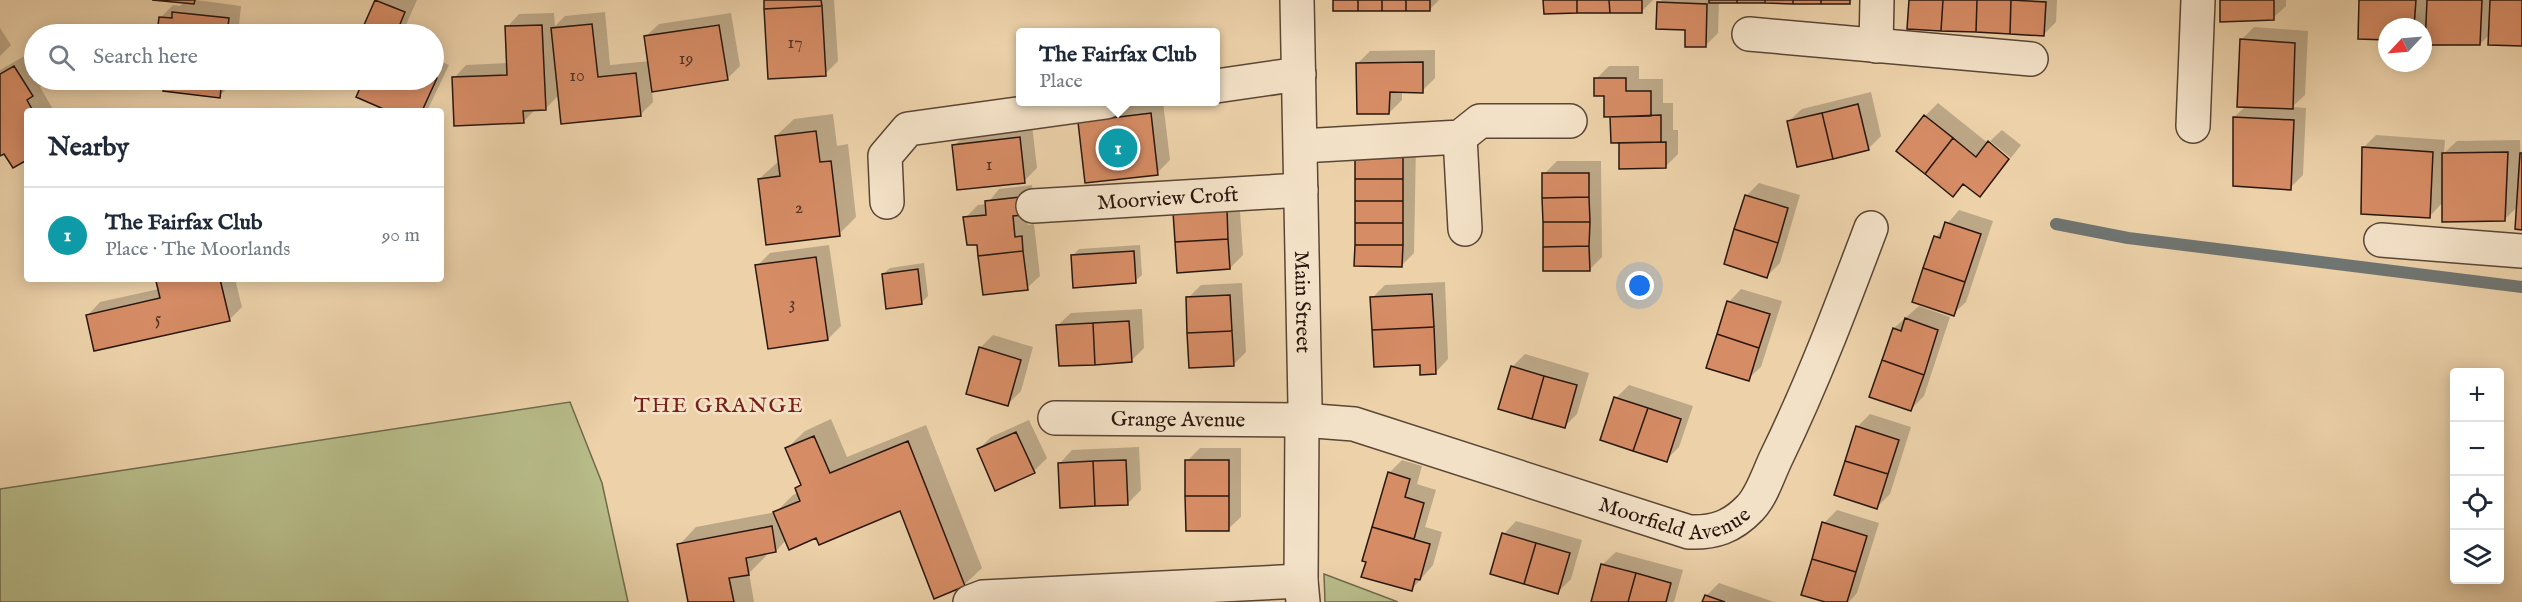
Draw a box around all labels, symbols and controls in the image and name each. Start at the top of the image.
north arrow [2378,18,2432,72]
search box [24,24,444,90]
popup [1016,28,1220,106]
house number: 17 [787,32,803,55]
icon: search [45,41,78,74]
text: The Fairfax Club [1039,41,1197,69]
text: Search here [93,43,198,71]
house number: 19 [679,48,693,71]
house number: 10 [569,65,585,88]
text: Place [1039,69,1083,94]
pin: 1 [1098,126,1138,170]
text: Nearby [48,131,129,164]
house number: 1 [986,154,992,177]
street label: Moorview Croft [1096,182,1239,217]
house number: 2 [795,197,803,220]
text: The Fairfax Club [105,209,263,237]
text: 1 [64,223,71,248]
text: 90 m [382,223,420,248]
text: Place · The Moorlands [105,237,290,262]
street label: Main Street [1287,250,1316,353]
your location [1625,271,1654,300]
house number: 3 [789,293,795,316]
house number: 5 [155,308,162,331]
map controls [2450,368,2504,584]
button: + [2450,368,2504,422]
district label: THE GRANGE [634,392,804,420]
street label: Grange Avenue [1111,406,1246,435]
button: − [2450,422,2504,476]
button: locate [2450,476,2504,530]
street label: Moorfield Avenue [1592,488,1750,516]
text: Moorfield Avenue [1595,492,1757,547]
button: layers [2450,530,2504,584]

